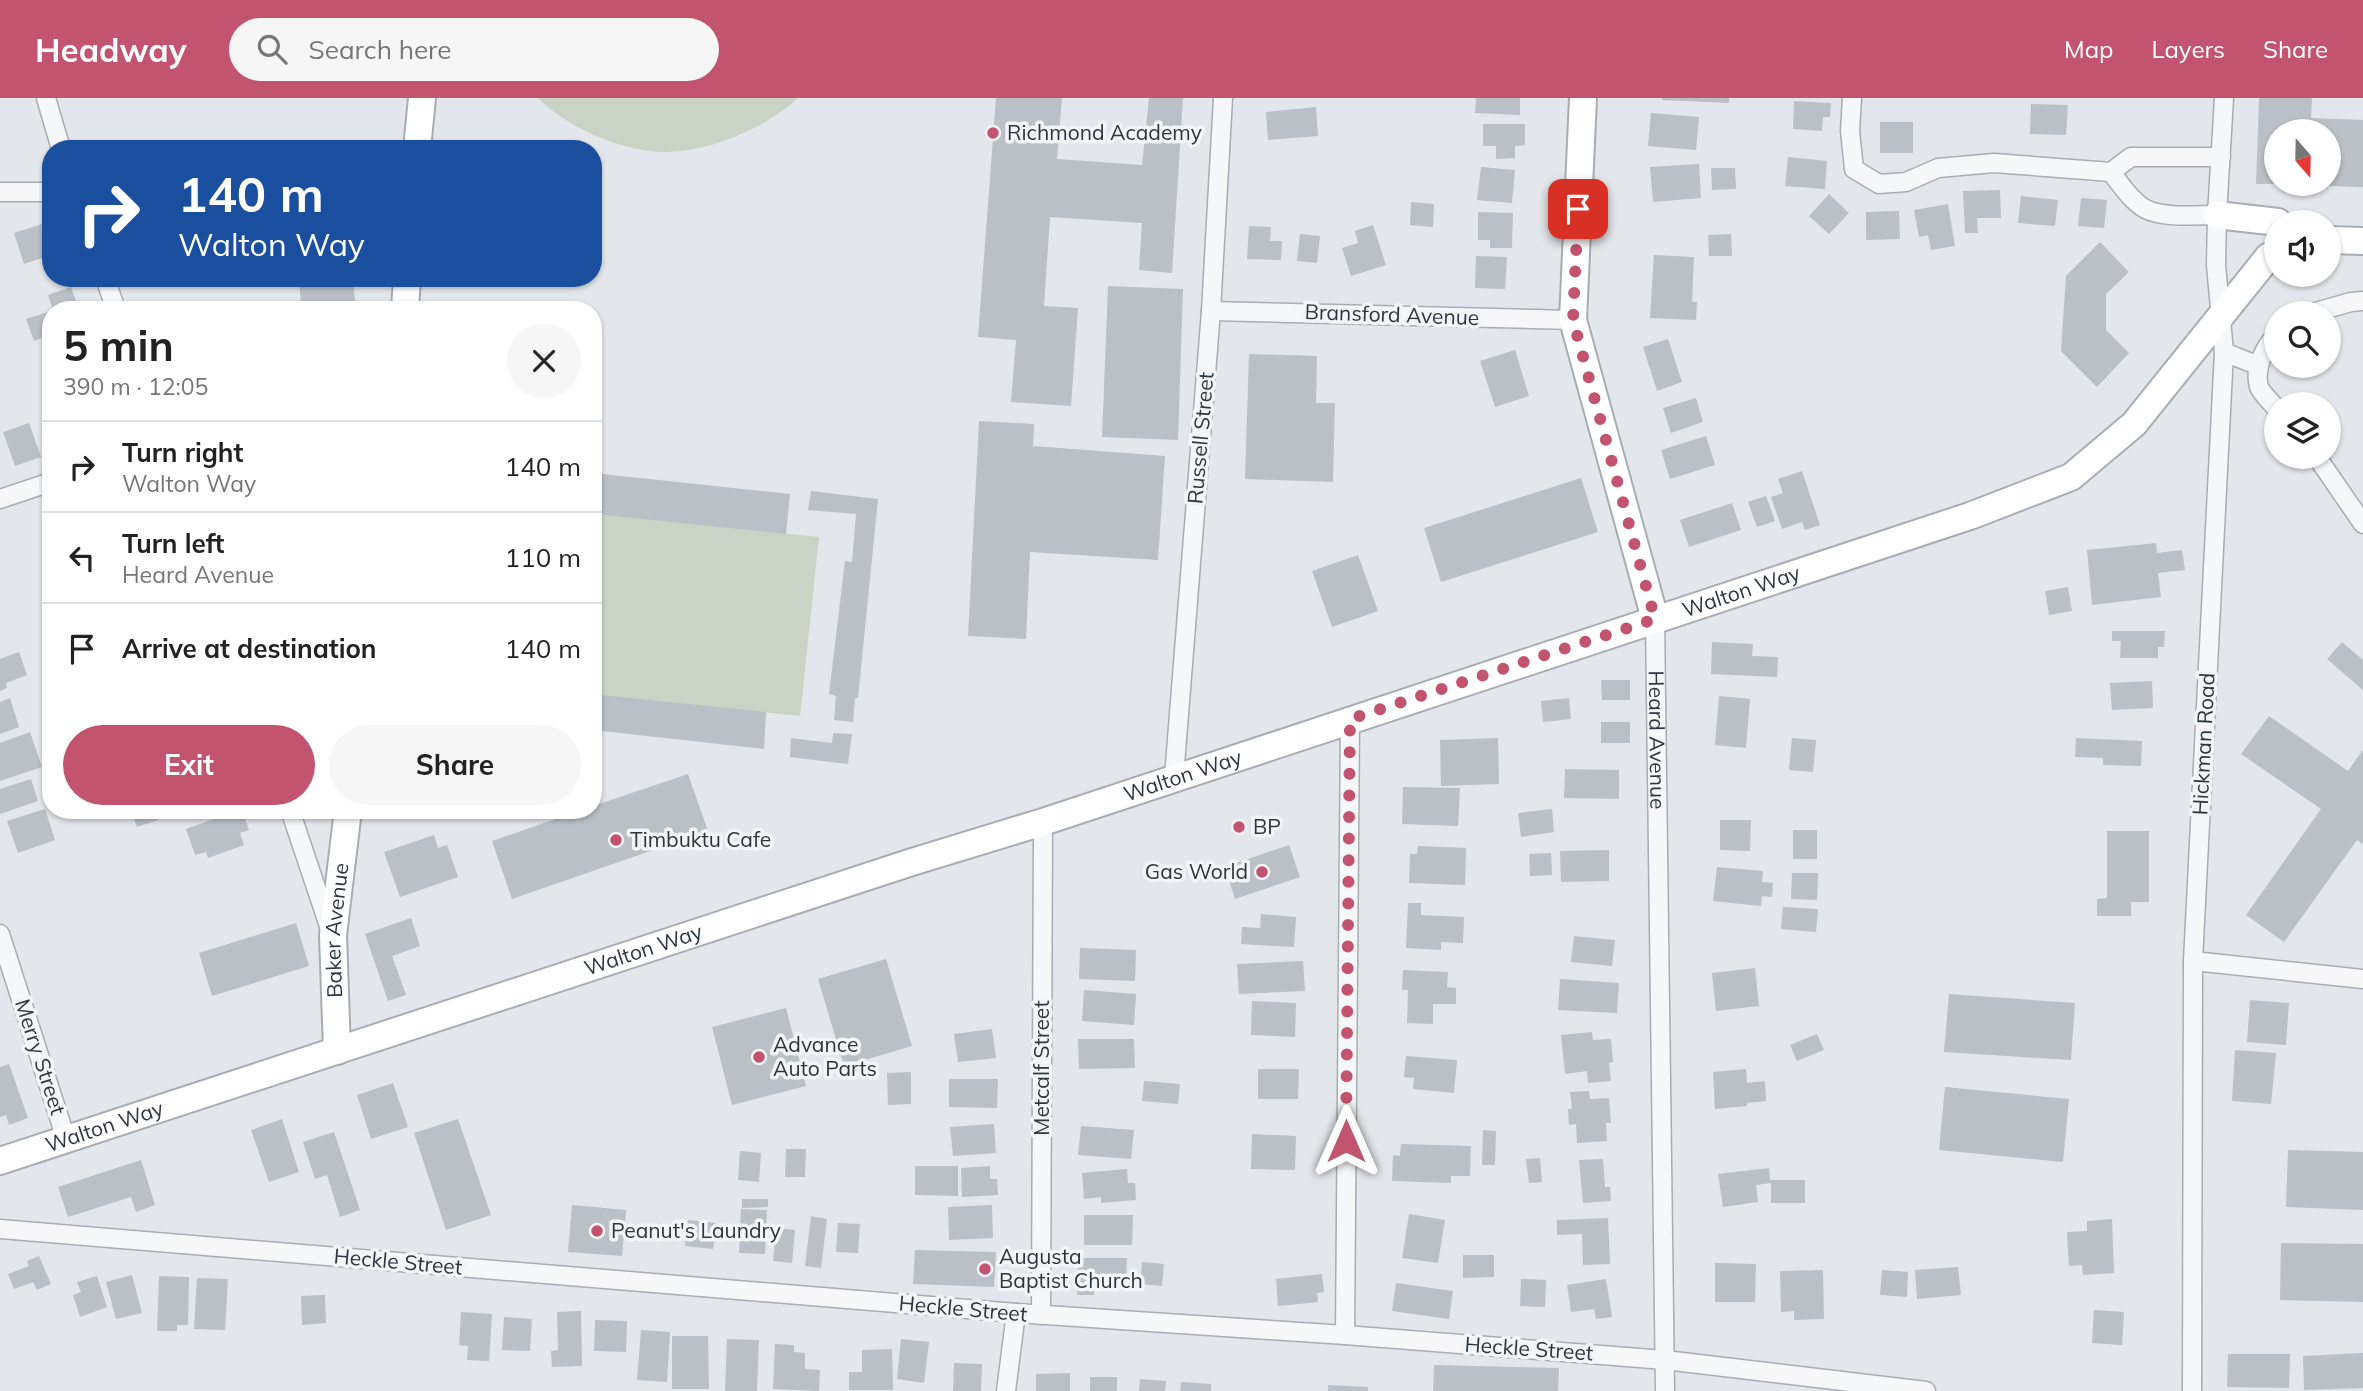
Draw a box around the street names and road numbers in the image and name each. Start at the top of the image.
street label: Bransford Avenue [1304,298,1480,330]
street label: Russell Street [1181,371,1219,505]
street label: Walton Way [1679,559,1803,622]
street label: Heard Avenue [1644,670,1671,810]
street label: Hickman Road [2186,672,2220,816]
street label: Walton Way [1120,743,1245,806]
street label: Baker Avenue [319,861,354,998]
street label: Walton Way [581,918,705,981]
street label: Merry Street [10,996,72,1118]
street label: Metcalf Street [1028,1000,1054,1136]
street label: Walton Way [42,1094,167,1157]
street label: Heckle Street [333,1242,463,1280]
street label: Heckle Street [898,1289,1028,1327]
street label: Heckle Street [1464,1331,1594,1365]

